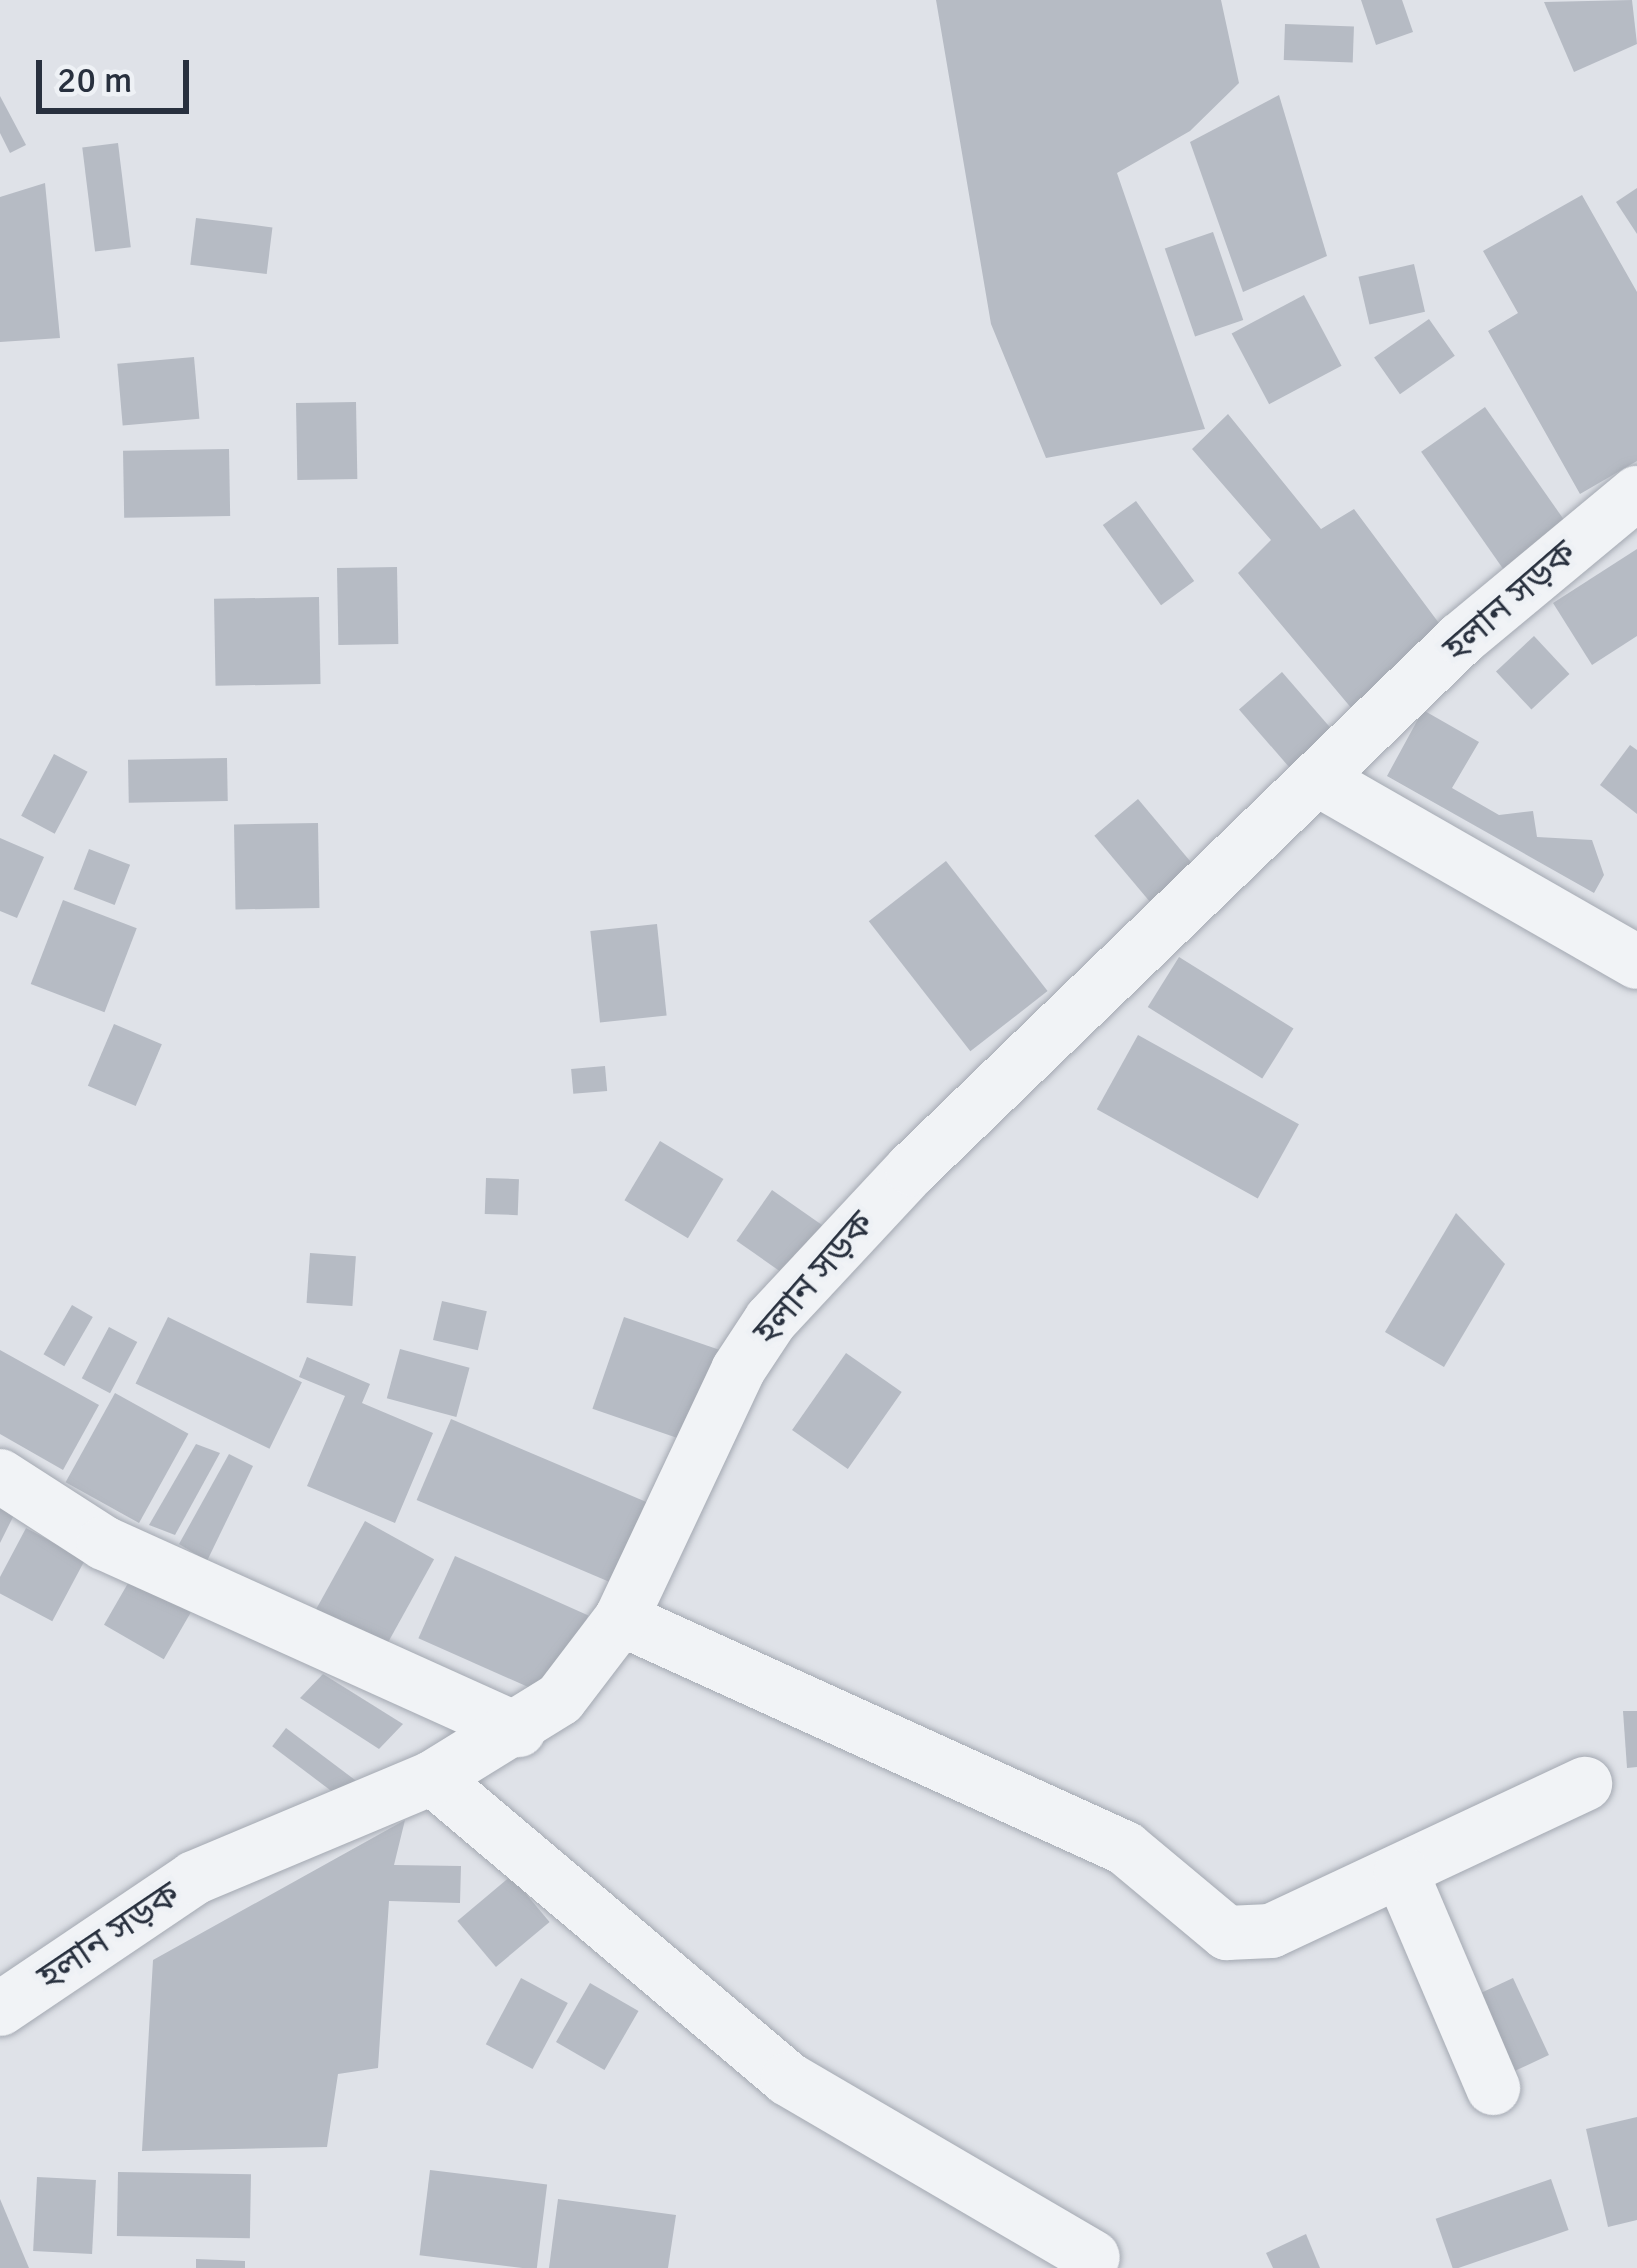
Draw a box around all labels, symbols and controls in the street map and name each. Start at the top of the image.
scale bar [42,36,195,110]
text: 20 m [57,58,133,103]
street label: হলান সড়ক [1435,532,1585,670]
street label: হলান সড়ক [745,1203,883,1353]
street label: হলান সড়ক [30,1873,188,1999]

